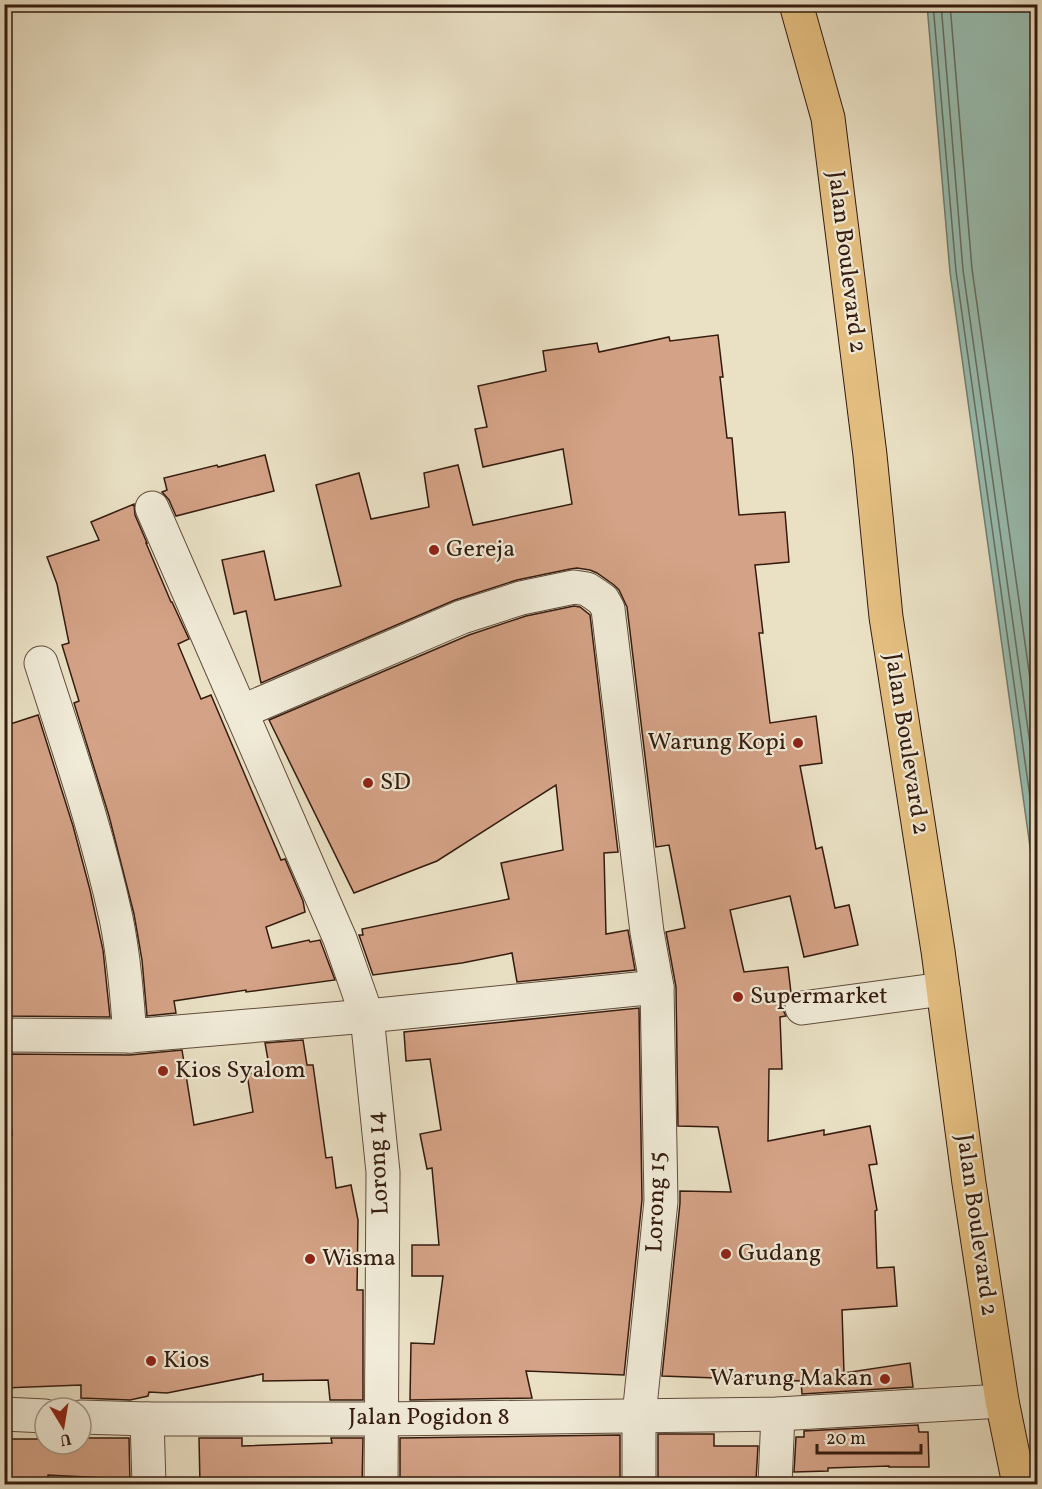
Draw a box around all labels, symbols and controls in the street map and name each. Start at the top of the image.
street label: Jalan Boulevard 2 [818,169,874,355]
place label: Gereja [446,533,515,567]
marker: Gereja [427,543,441,557]
street label: Jalan Boulevard 2 [875,651,937,837]
place label: Warung Kopi [648,726,786,760]
marker: Warung Kopi [791,736,805,750]
place label: SD [380,766,411,800]
marker: SD [361,776,375,790]
place label: Supermarket [750,980,888,1014]
marker: Supermarket [731,990,745,1004]
place label: Kios Syalom [175,1054,306,1088]
marker: Kios Syalom [156,1064,170,1078]
street label: Lorong 14 [359,1110,399,1216]
street label: Jalan Boulevard 2 [946,1132,1006,1318]
street label: Lorong 15 [638,1151,676,1253]
place label: Gudang [738,1237,821,1271]
place label: Wisma [322,1242,396,1276]
marker: Gudang [719,1247,733,1261]
marker: Wisma [303,1252,317,1266]
place label: Kios [163,1344,210,1378]
marker: Kios [144,1354,158,1368]
place label: Warung Makan [710,1362,873,1396]
marker: Warung Makan [878,1372,892,1386]
north arrow [33,1396,93,1456]
street label: Jalan Pogidon 8 [348,1401,510,1435]
scale bar [817,1417,920,1455]
text: U [58,1427,73,1451]
text: 20 m [826,1427,866,1452]

